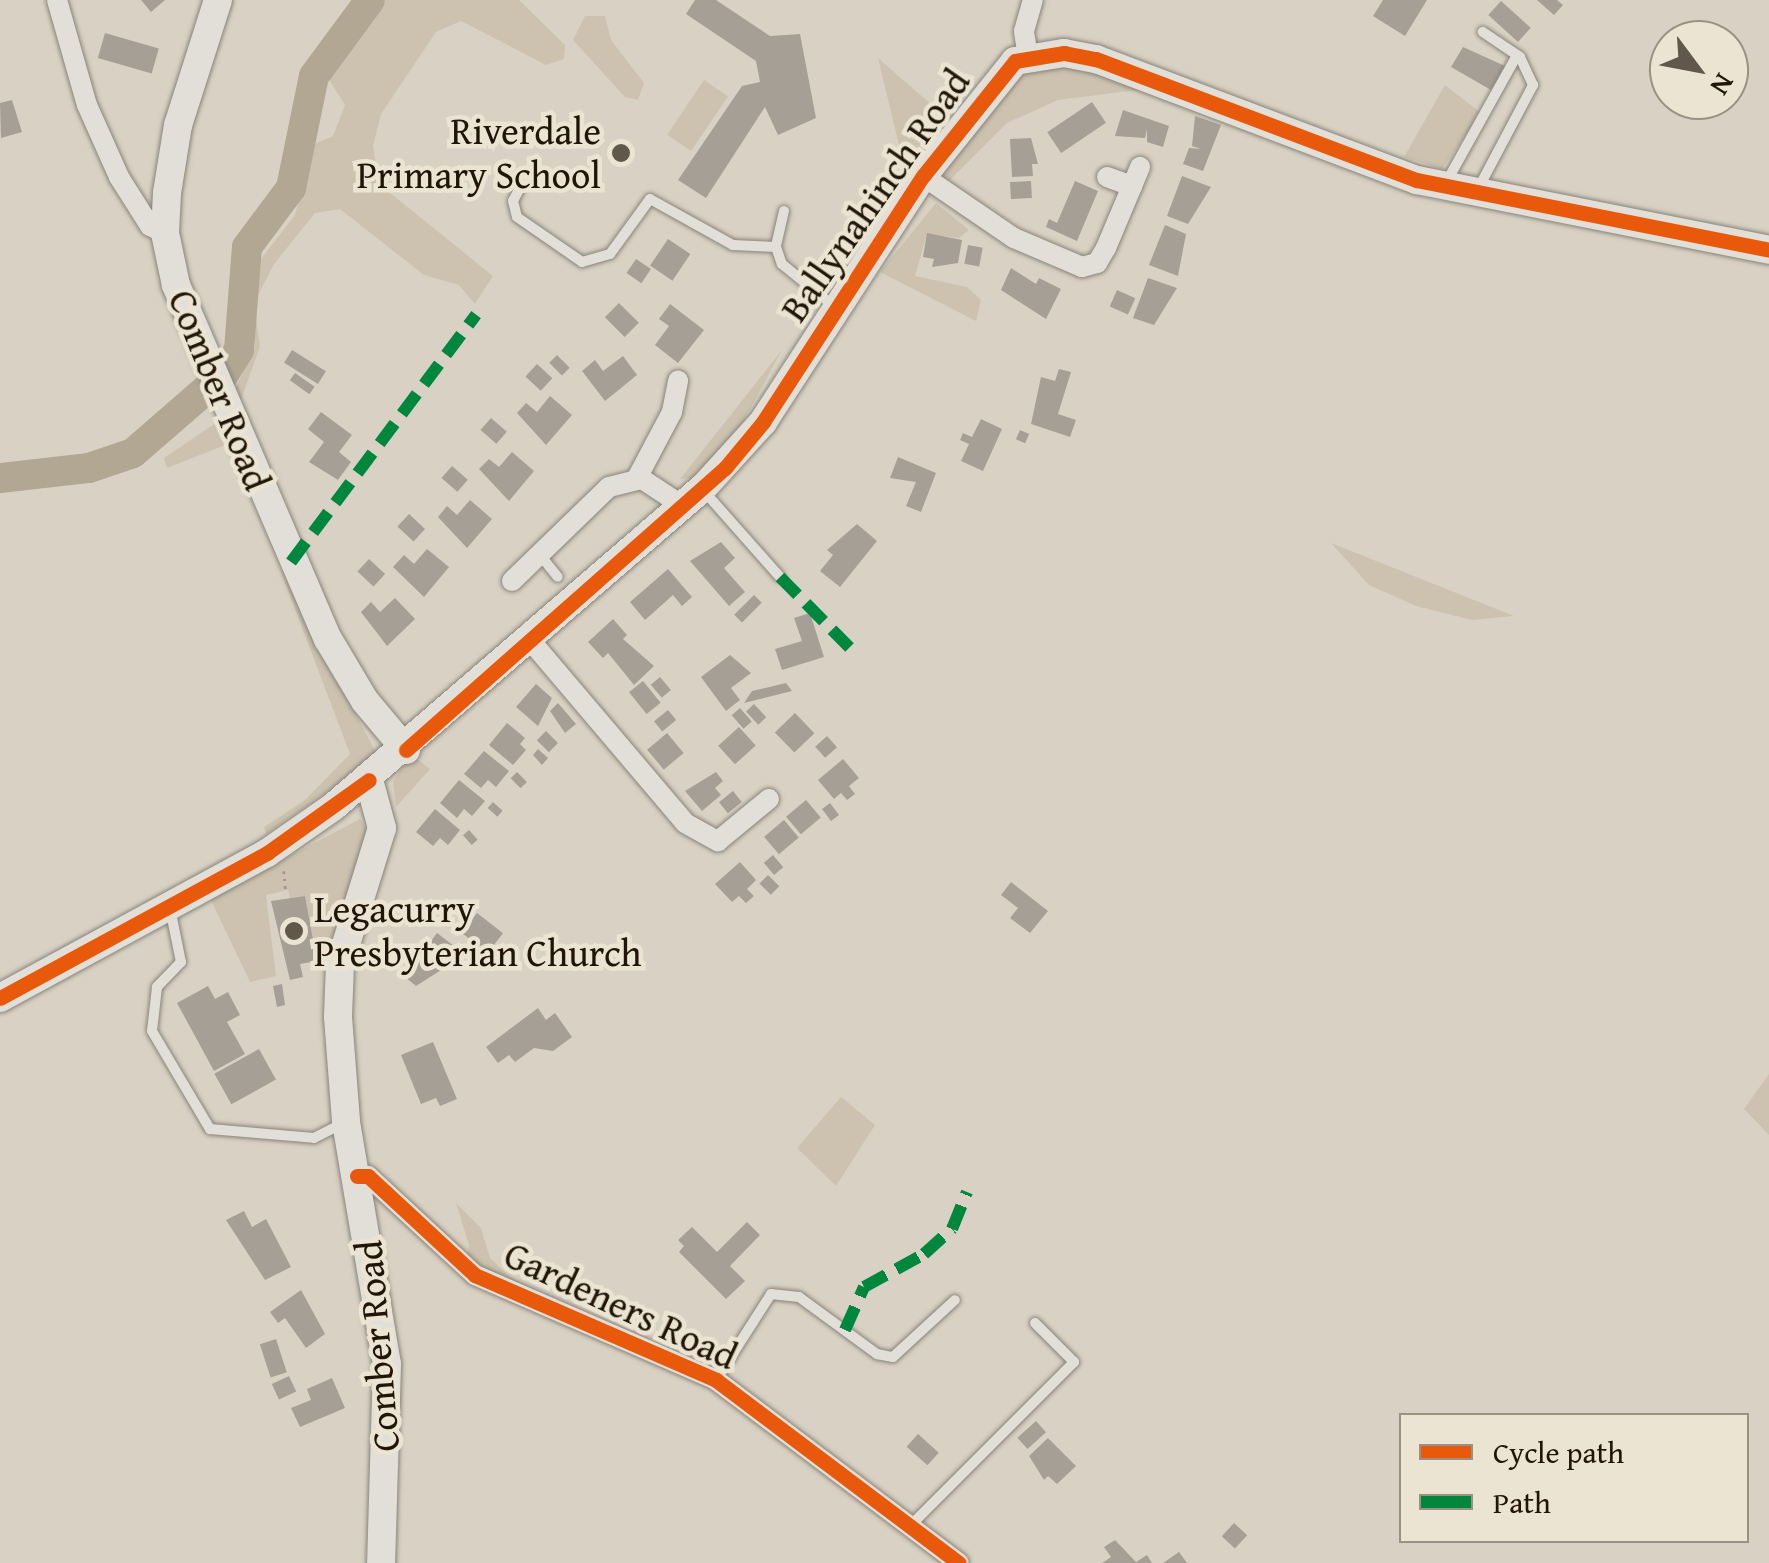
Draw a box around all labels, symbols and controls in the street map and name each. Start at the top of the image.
north arrow [1649,20,1749,120]
street label: Ballynahinch Road [771,60,979,330]
text: N [1701,66,1746,104]
place label: Riverdale Primary School [357,108,601,198]
marker: Riverdale Primary School [610,142,632,164]
street label: Comber Road [159,283,281,497]
place label: Legacurry Presbyterian Church [314,886,642,976]
marker: Legacurry Presbyterian Church [283,920,305,942]
street label: Gardeners Road [497,1231,745,1379]
street label: Comber Road [345,1238,409,1454]
legend [1399,1413,1749,1543]
text: Cycle path [1493,1430,1624,1474]
text: Path [1493,1480,1551,1524]

